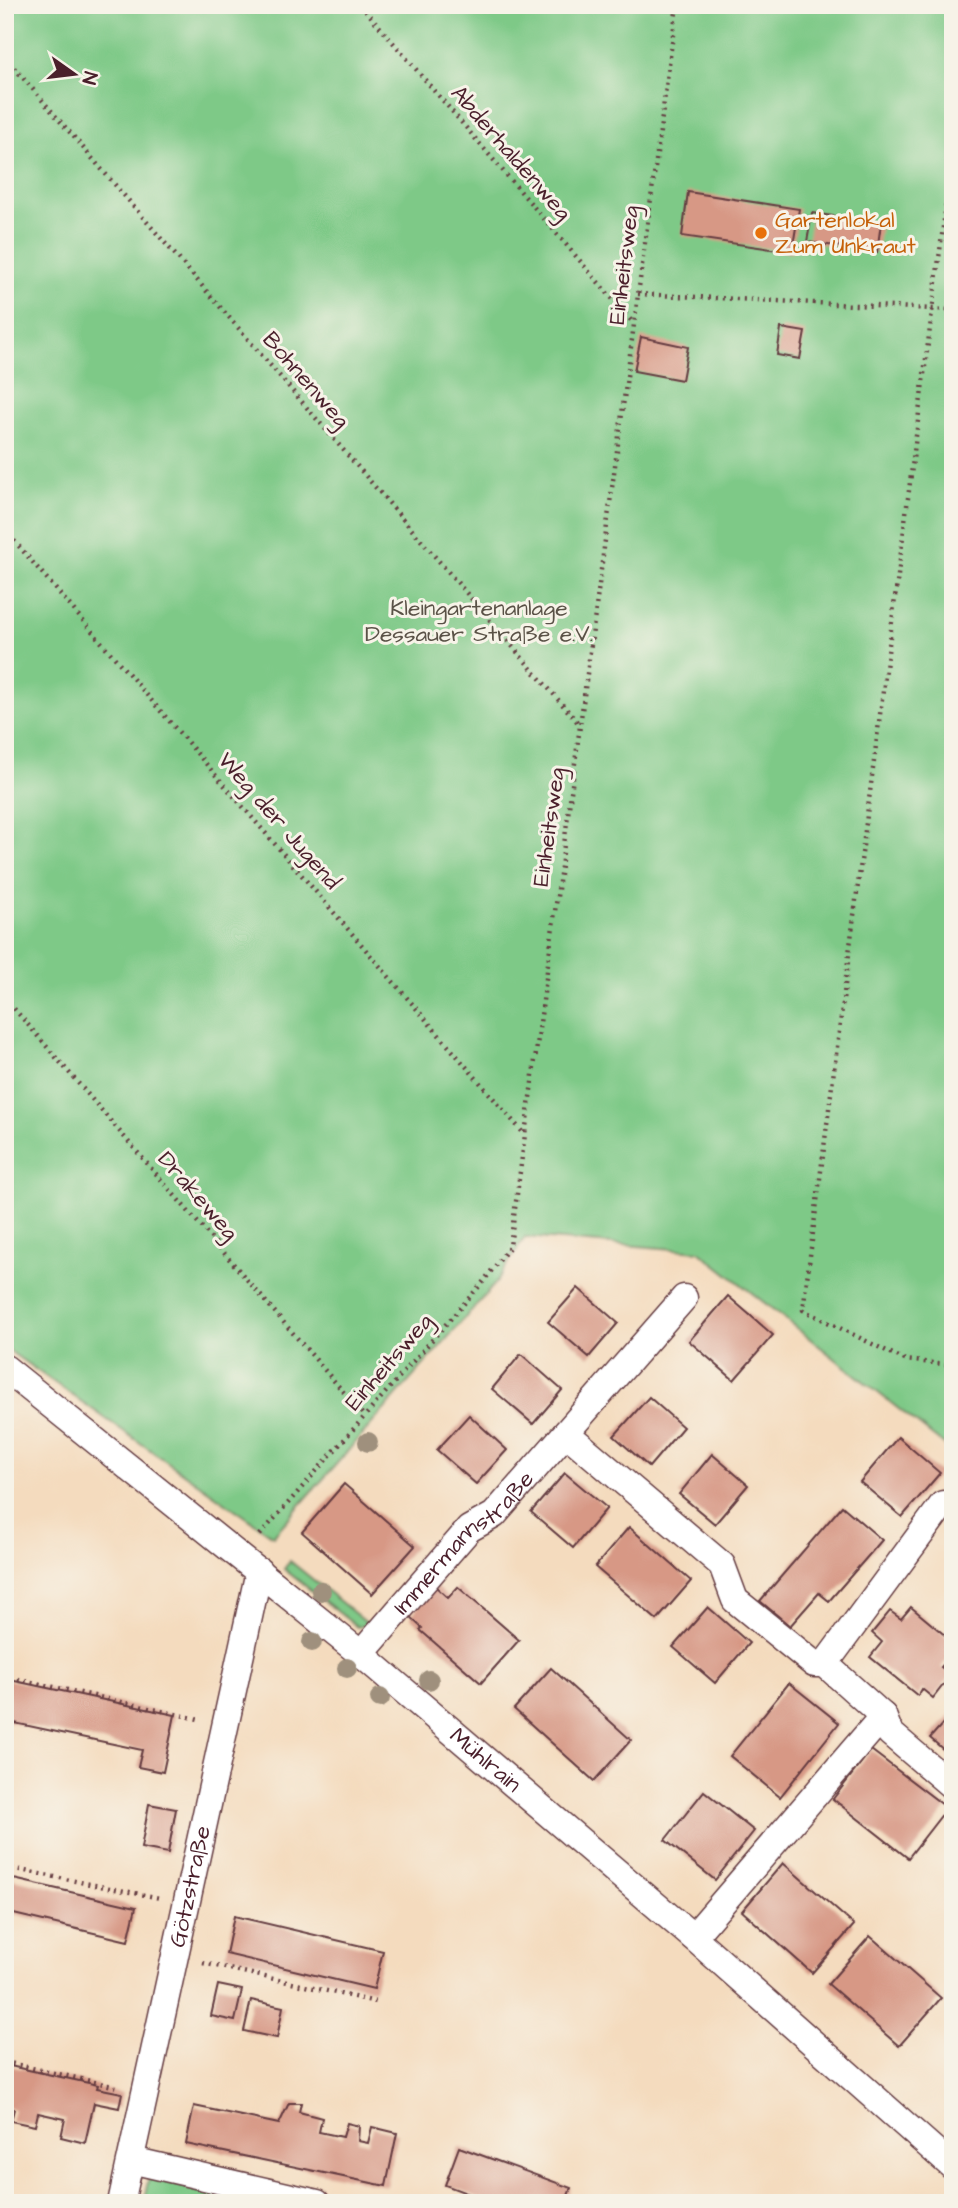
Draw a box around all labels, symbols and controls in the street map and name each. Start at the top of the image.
north arrow [38,38,108,108]
text: N [74,69,104,87]
street label: Abderhaldenweg [442,78,579,228]
street label: Einheitsweg [601,204,648,326]
place label: Gartenlokal Zum Unkraut [775,204,916,262]
marker: Gartenlokal Zum Unkraut [753,225,769,241]
street label: Bohnenweg [254,325,357,436]
park label: Kleingartenanlage Dessauer Straße e.V. [365,592,593,650]
street label: Weg der Jugend [210,745,348,897]
street label: Einheitsweg [525,765,574,889]
street label: Drakeweg [149,1144,246,1248]
street label: Einheitsweg [338,1306,441,1418]
street label: Immermannstraße [386,1464,541,1622]
street label: Mühlrain [443,1720,528,1800]
street label: Götzstraße [161,1823,219,1950]

